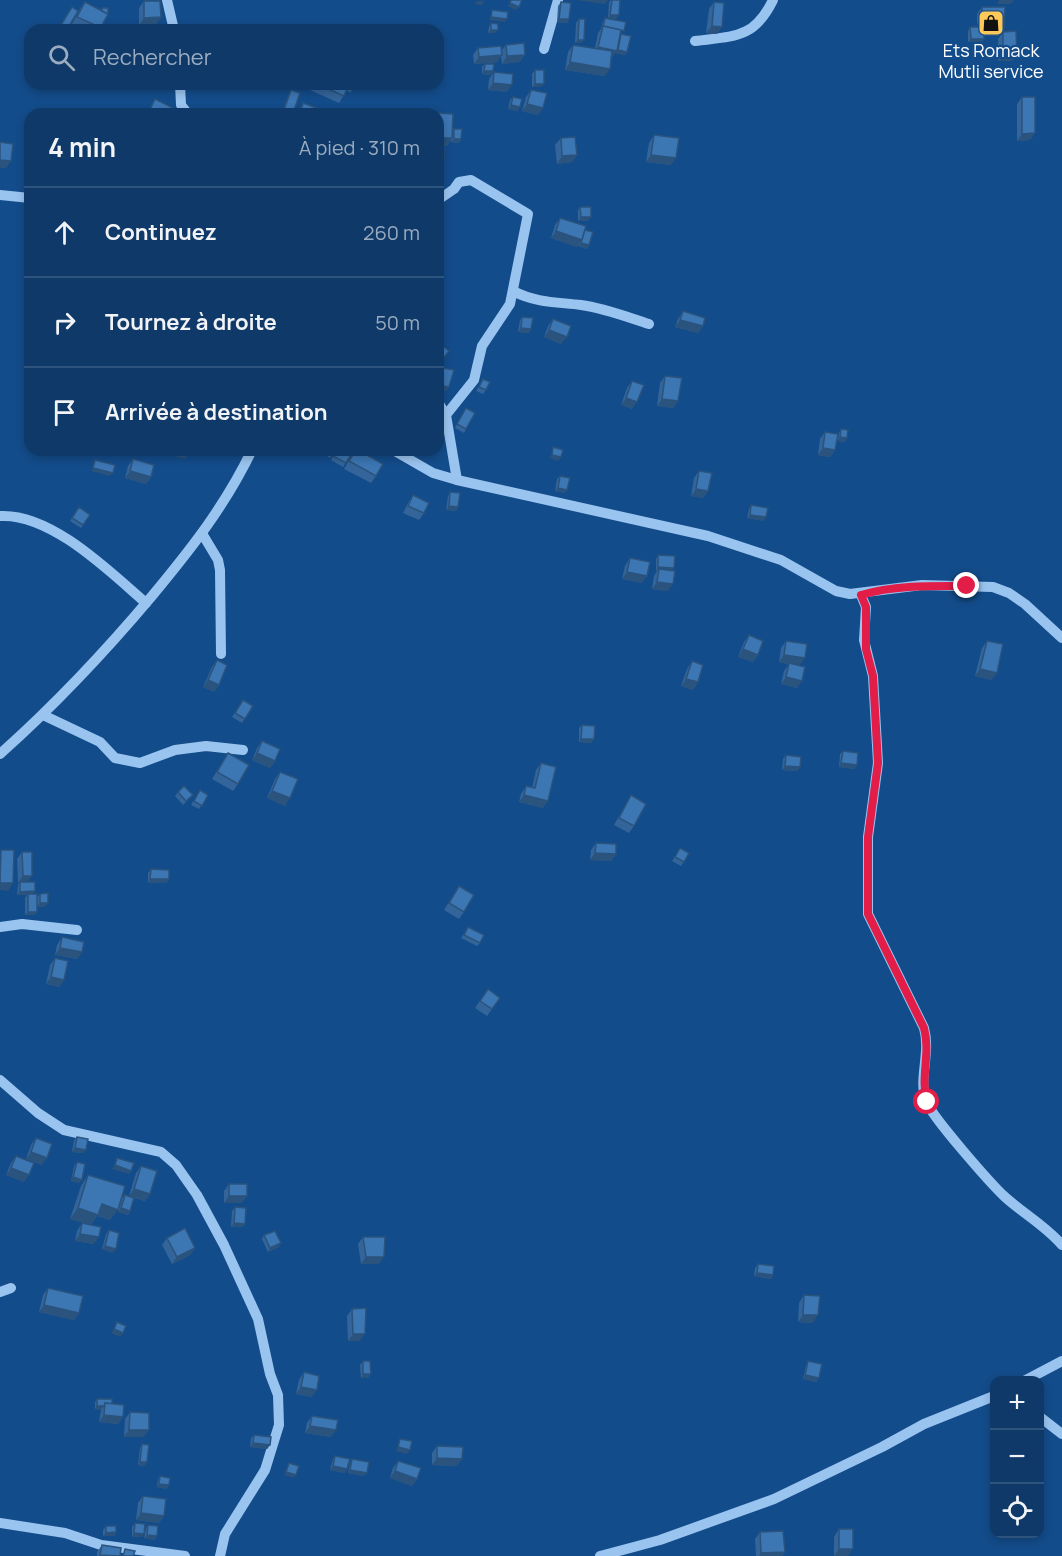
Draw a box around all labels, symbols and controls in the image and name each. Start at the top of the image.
shop icon: Ets Romack Mutli service [976,8,1006,38]
search box [24,24,444,90]
place label: Ets Romack Mutli service [938,38,1044,83]
icon: search [45,41,78,74]
text: Rechercher [93,42,212,72]
text: 4 min [48,129,116,165]
text: À pied · 310 m [299,134,420,161]
icon: ahead [48,216,81,249]
text: Continuez [105,217,217,247]
text: 260 m [363,219,420,246]
icon: right [48,306,81,339]
text: Tournez à droite [105,307,277,337]
text: 50 m [375,309,420,336]
icon: arrive [48,396,81,429]
text: Arrivée à destination [105,397,328,427]
route end [953,572,979,598]
route start [913,1088,939,1114]
map controls [990,1376,1044,1538]
button: + [990,1376,1044,1430]
button: − [990,1430,1044,1484]
button: locate [990,1484,1044,1538]

